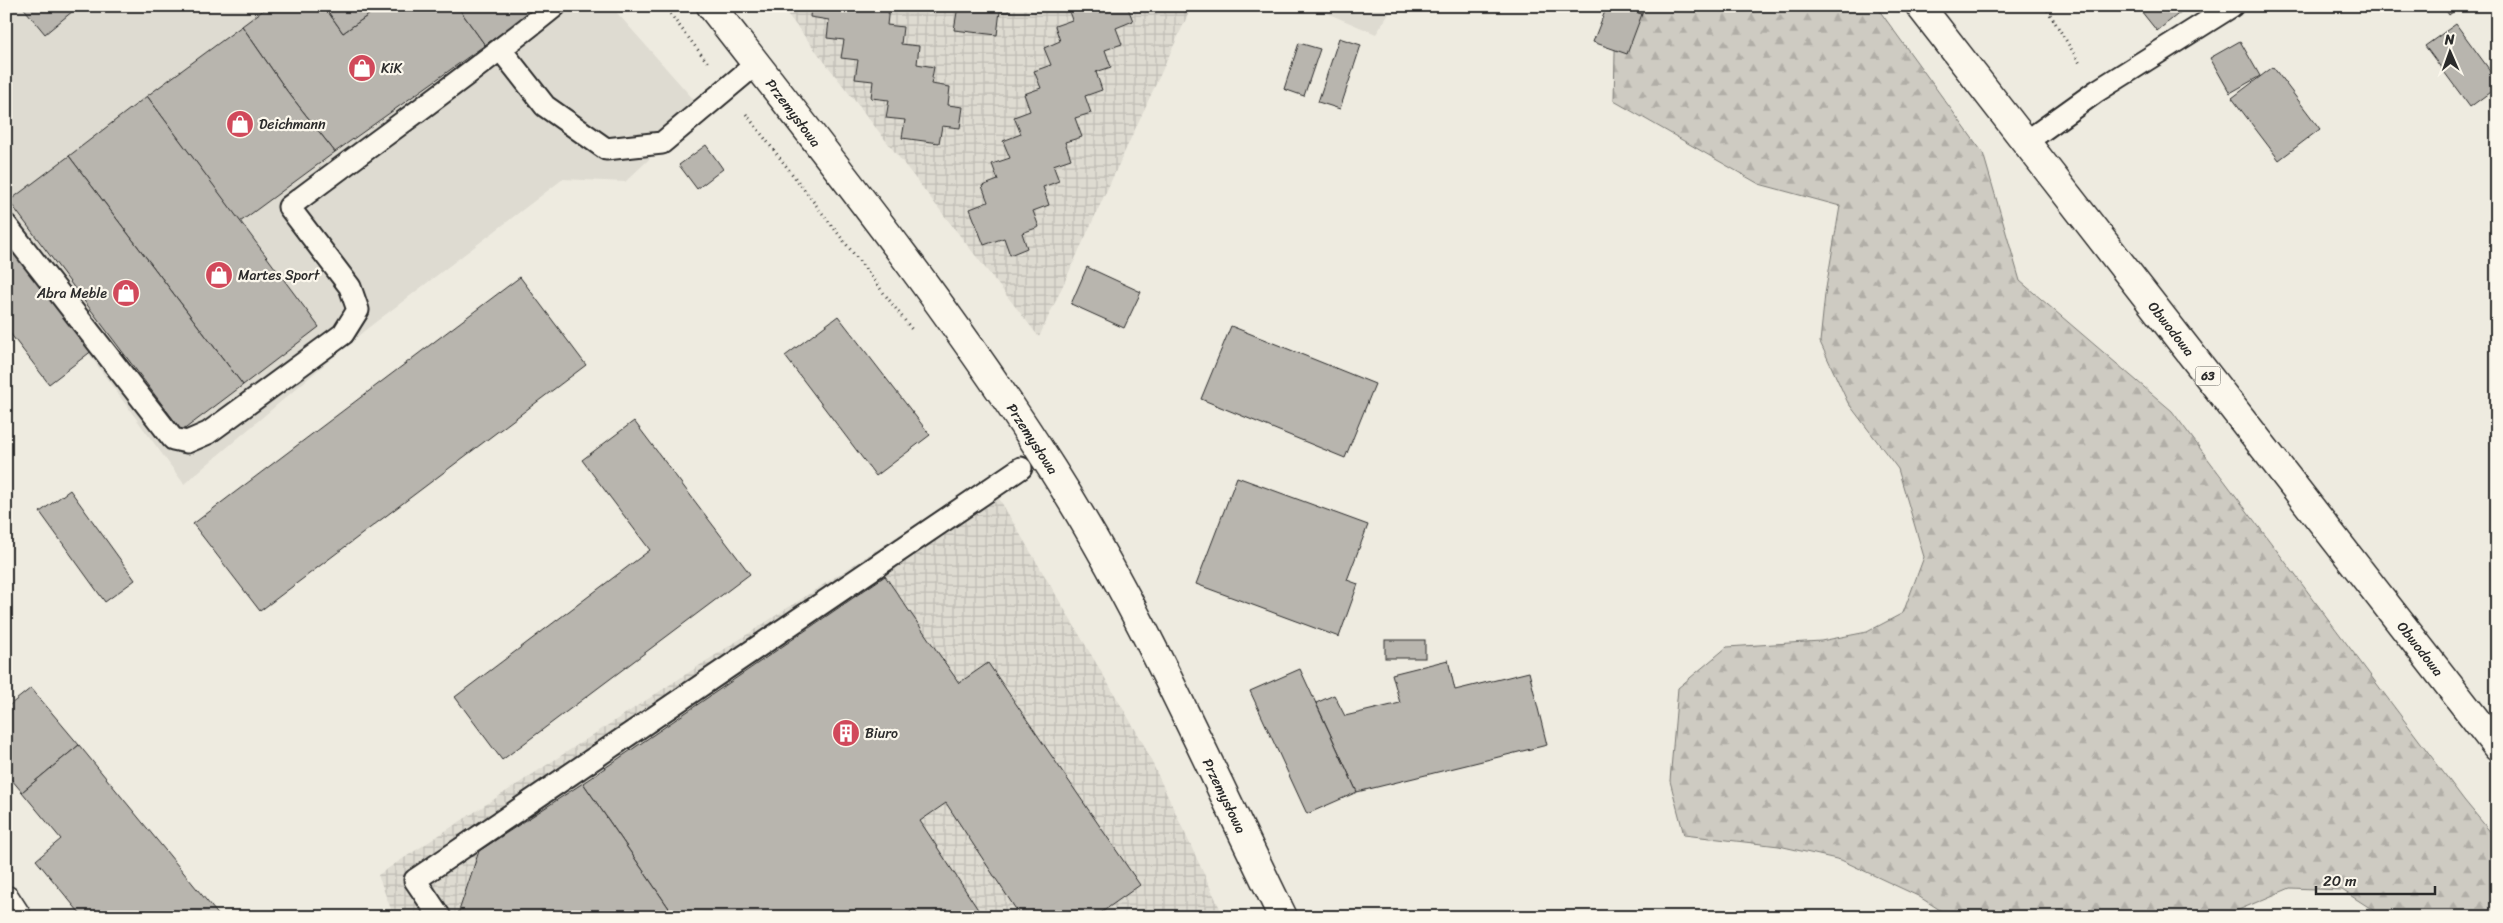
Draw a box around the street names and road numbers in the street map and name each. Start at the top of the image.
street label: Przemysłowa [759,73,827,153]
street label: Obwodowa [2141,296,2201,362]
road number: 63 [2196,366,2220,386]
street label: Przemysłowa [999,398,1065,480]
street label: Obwodowa [2390,616,2450,682]
street label: Przemysłowa [1195,754,1253,838]

